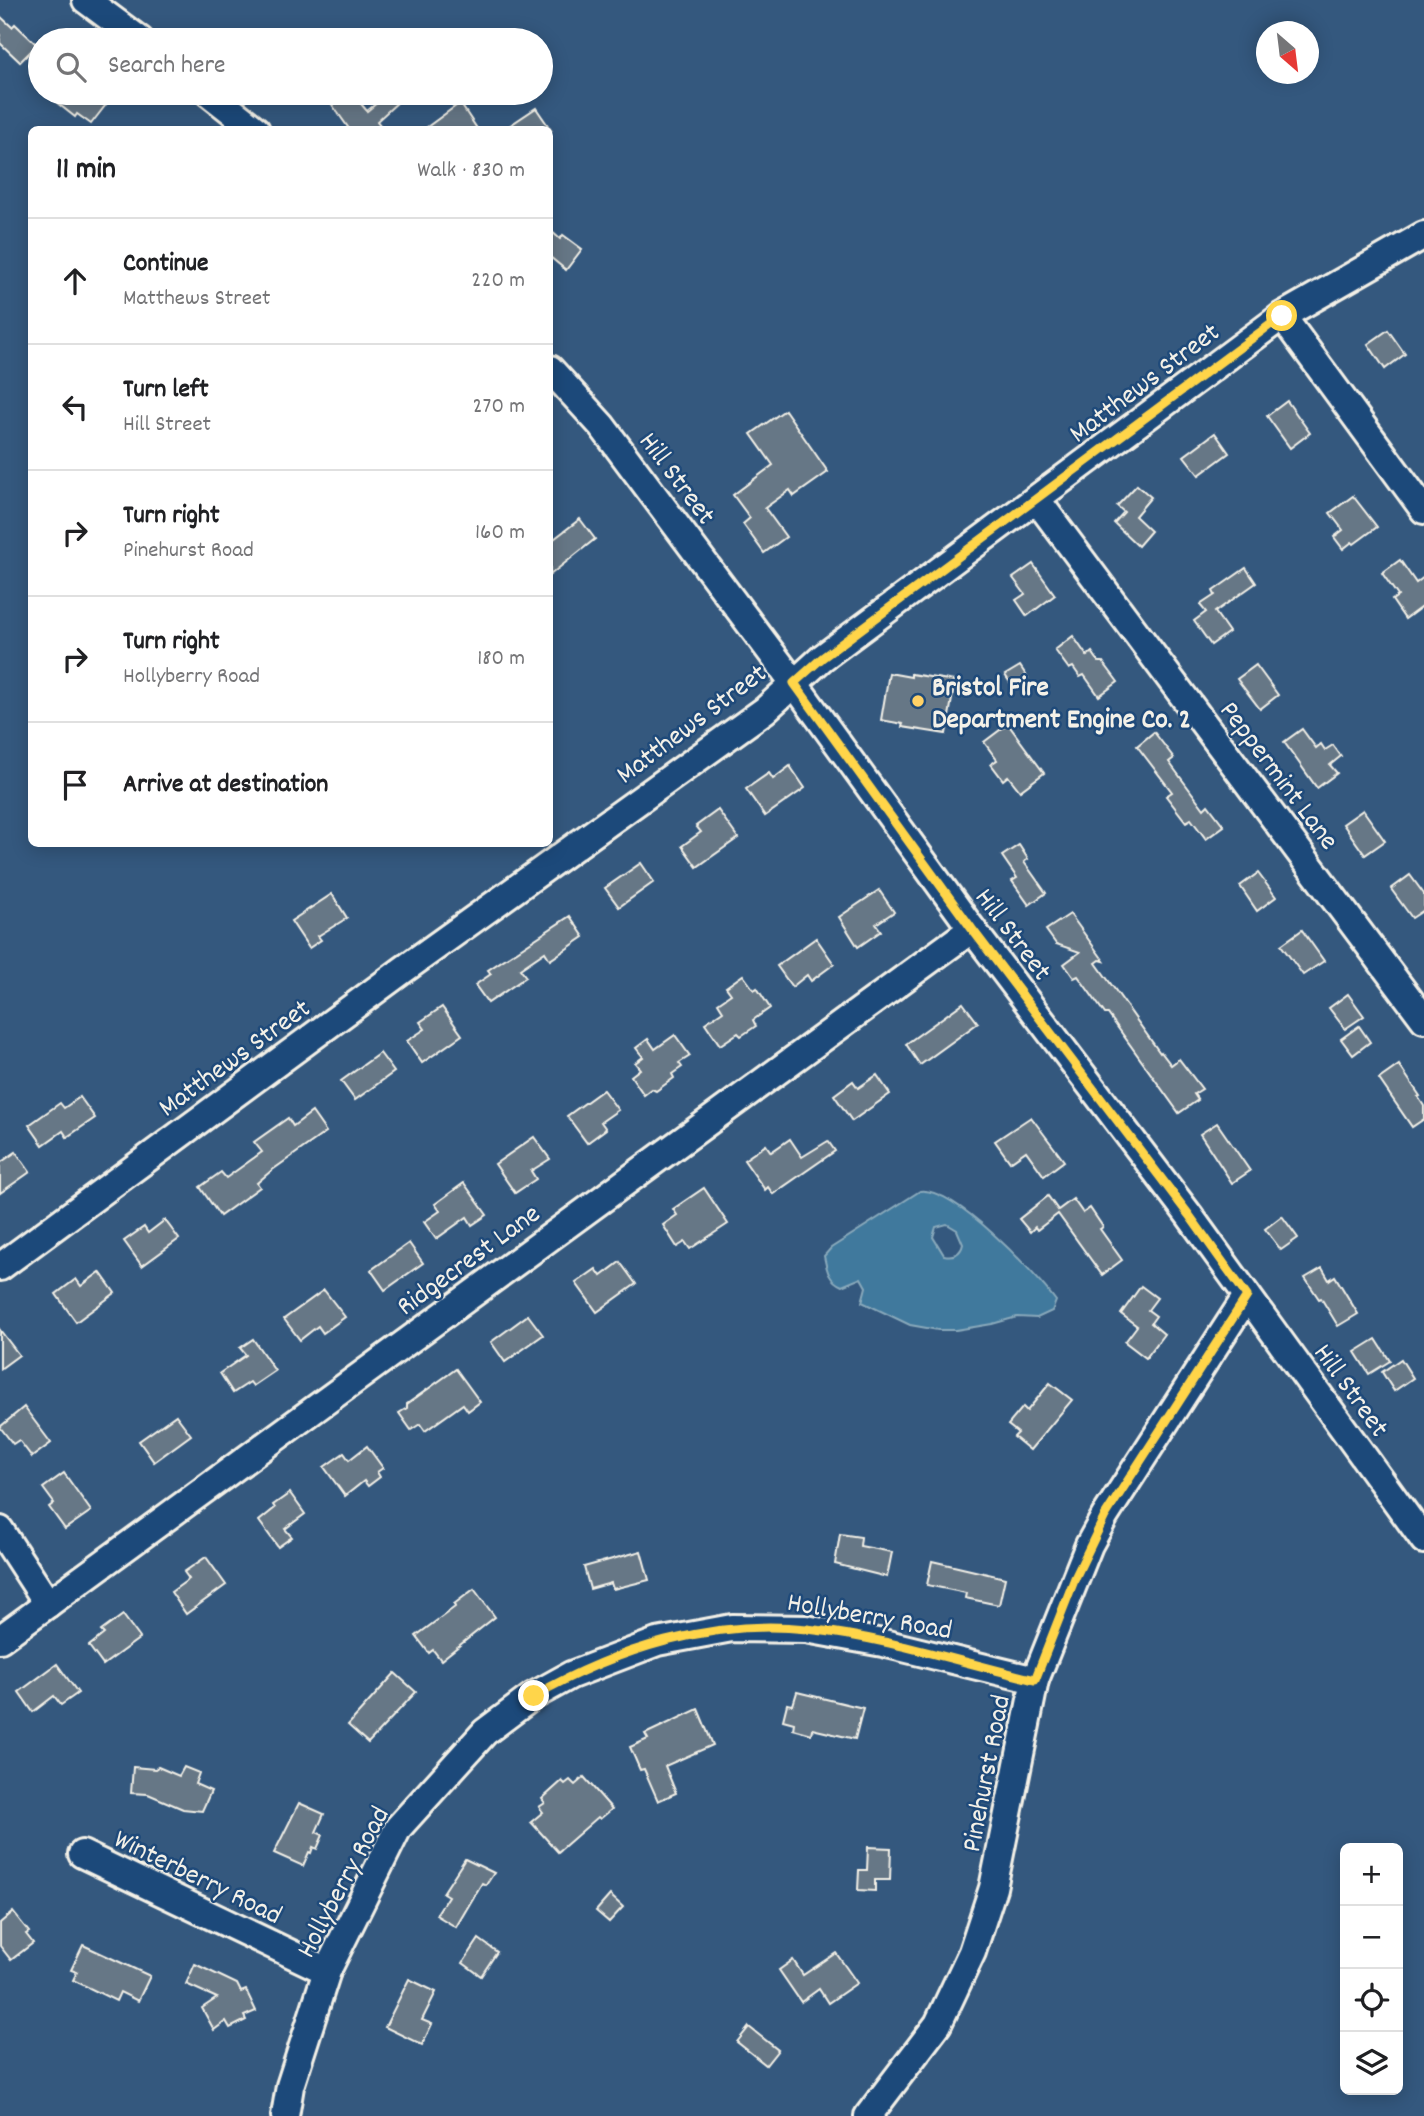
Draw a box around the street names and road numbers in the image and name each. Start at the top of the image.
street label: Matthews Street [1062,315,1230,455]
street label: Hill Street [627,425,723,535]
street label: Matthews Street [609,656,777,796]
street label: Peppermint Lane [1208,694,1346,860]
street label: Hill Street [963,881,1059,991]
street label: Matthews Street [152,991,320,1129]
street label: Ridgecrest Lane [390,1196,550,1328]
street label: Hill Street [1301,1337,1397,1447]
street label: Hollyberry Road [784,1585,955,1653]
street label: Pinehurst Road [954,1692,1024,1856]
street label: Hollyberry Road [289,1800,402,1966]
street label: Winterberry Road [106,1822,288,1937]

